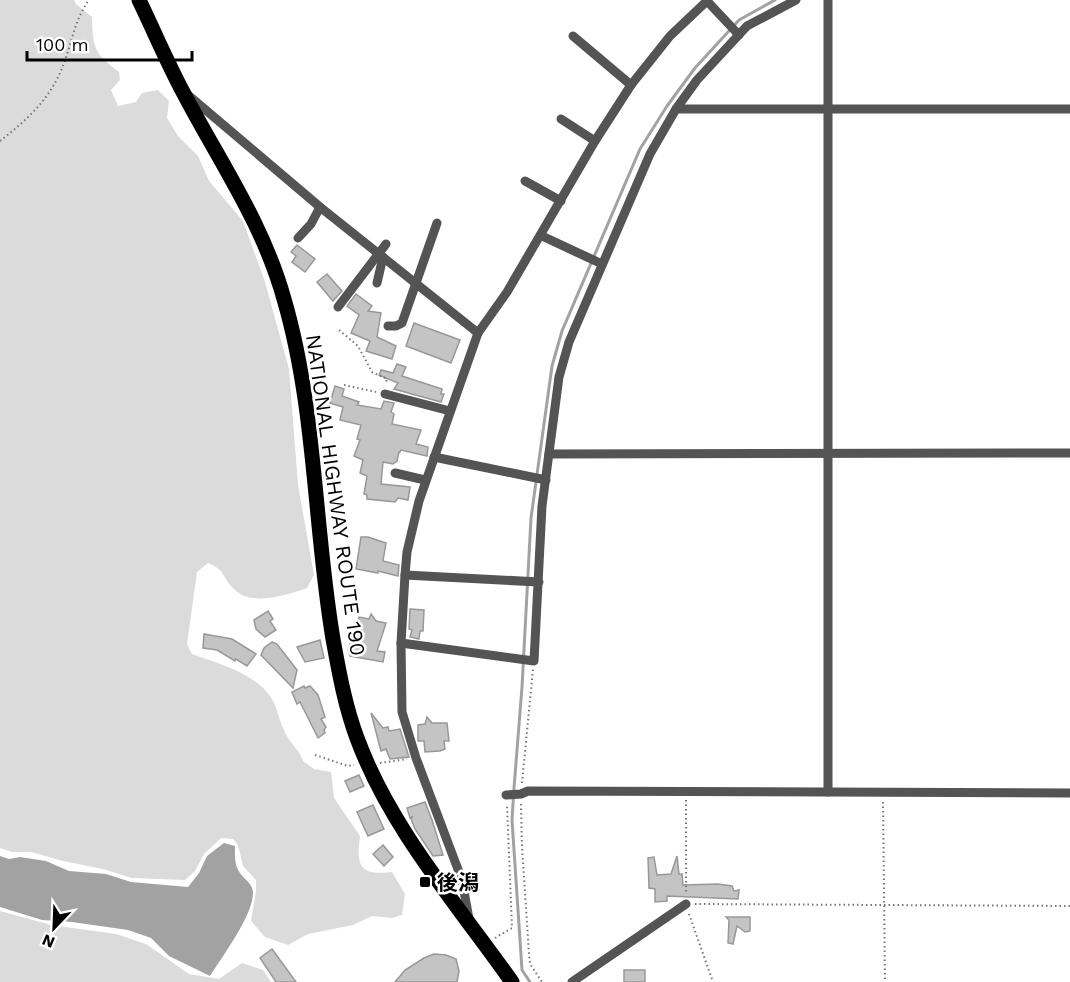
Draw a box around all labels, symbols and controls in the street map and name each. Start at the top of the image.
scale bar [27,24,192,62]
text: 100 m [36,34,89,55]
street label: NATIONAL HIGHWAY ROUTE 190 [301,333,371,657]
place label: 後潟 [437,870,479,895]
marker: 後潟 [418,875,432,889]
north arrow [24,898,84,958]
text: N [39,930,58,952]

